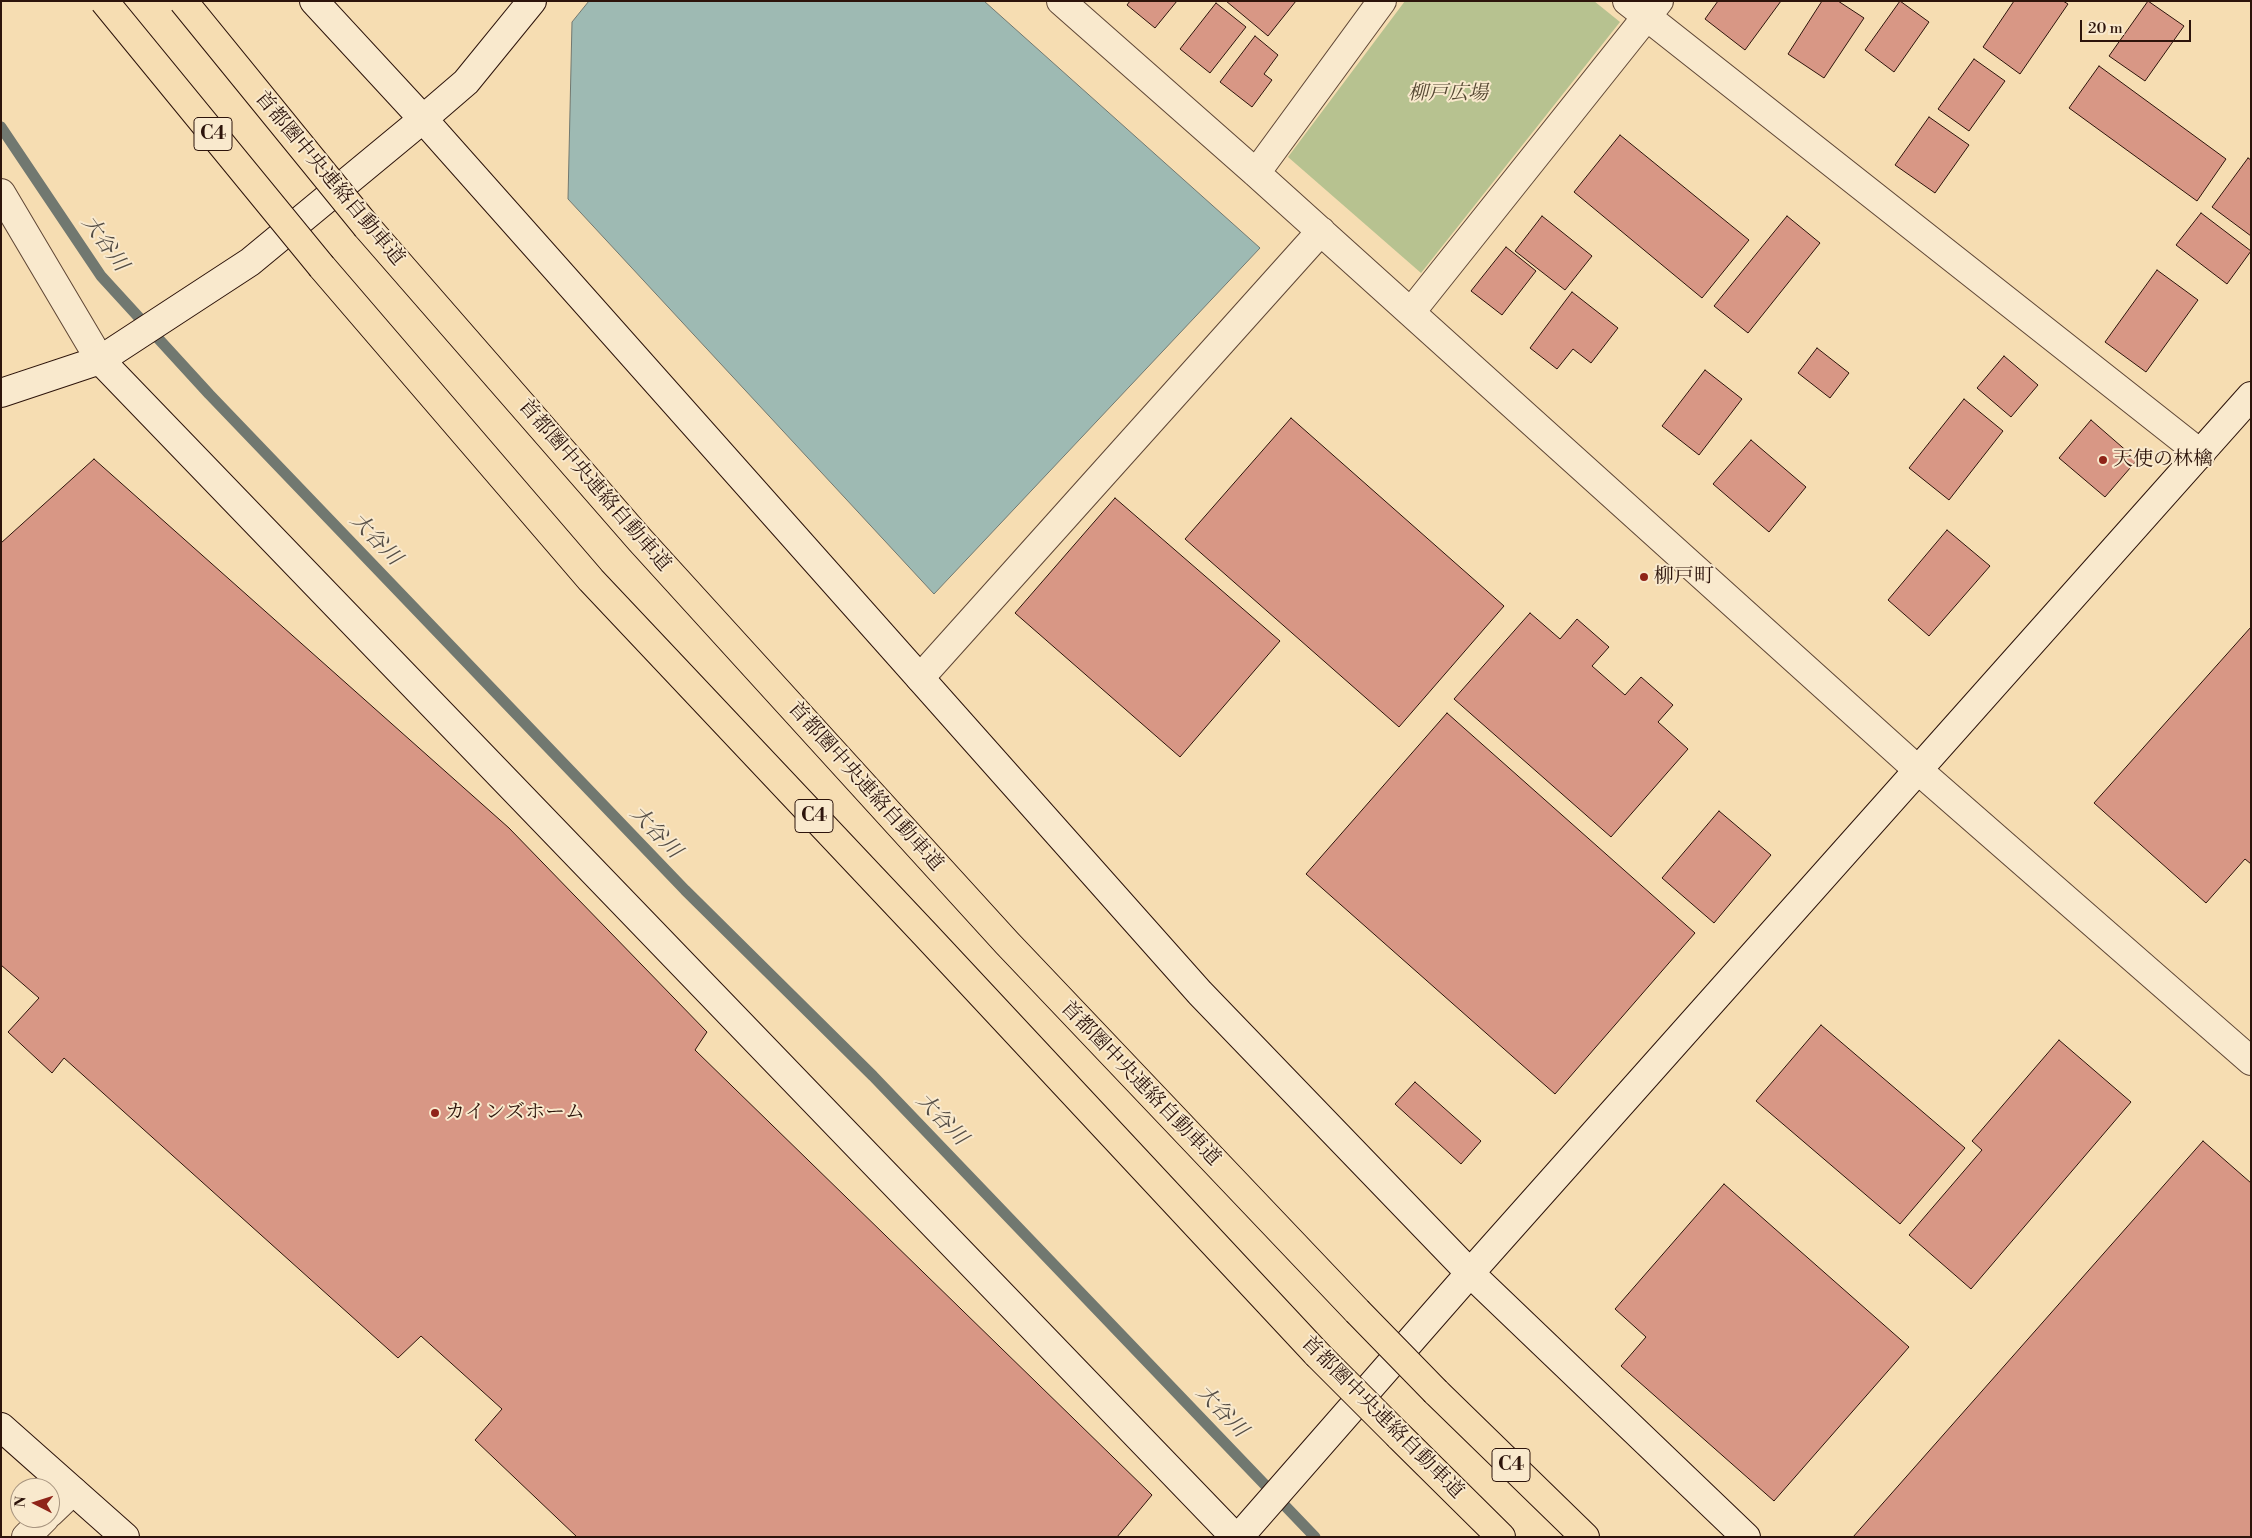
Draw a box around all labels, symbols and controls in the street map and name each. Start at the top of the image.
scale bar [2082,10,2193,42]
text: 20 m [2088,19,2123,38]
park label: 柳戸広場 [1408,82,1488,106]
street label: 首都圏中央連絡自動車道 [249,87,409,271]
road number: C4 [194,118,232,150]
water label: 大谷川 [75,211,133,277]
street label: 首都圏中央連絡自動車道 [513,395,675,577]
place label: 天使の林檎 [2113,448,2213,472]
marker: 天使の林檎 [2097,454,2109,466]
water label: 大谷川 [344,509,406,571]
place label: 柳戸町 [1654,565,1714,589]
marker: 柳戸町 [1638,571,1650,583]
street label: 首都圏中央連絡自動車道 [782,697,948,877]
road number: C4 [795,799,833,832]
water label: 大谷川 [624,802,686,864]
street label: 首都圏中央連絡自動車道 [1055,997,1225,1171]
water label: 大谷川 [910,1089,972,1151]
place label: カインズホーム [445,1101,585,1125]
marker: カインズホーム [429,1107,441,1119]
street label: 首都圏中央連絡自動車道 [1296,1332,1468,1504]
water label: 大谷川 [1190,1381,1252,1443]
road number: C4 [1492,1448,1530,1482]
north arrow [10,1478,60,1528]
text: N [12,1495,31,1508]

